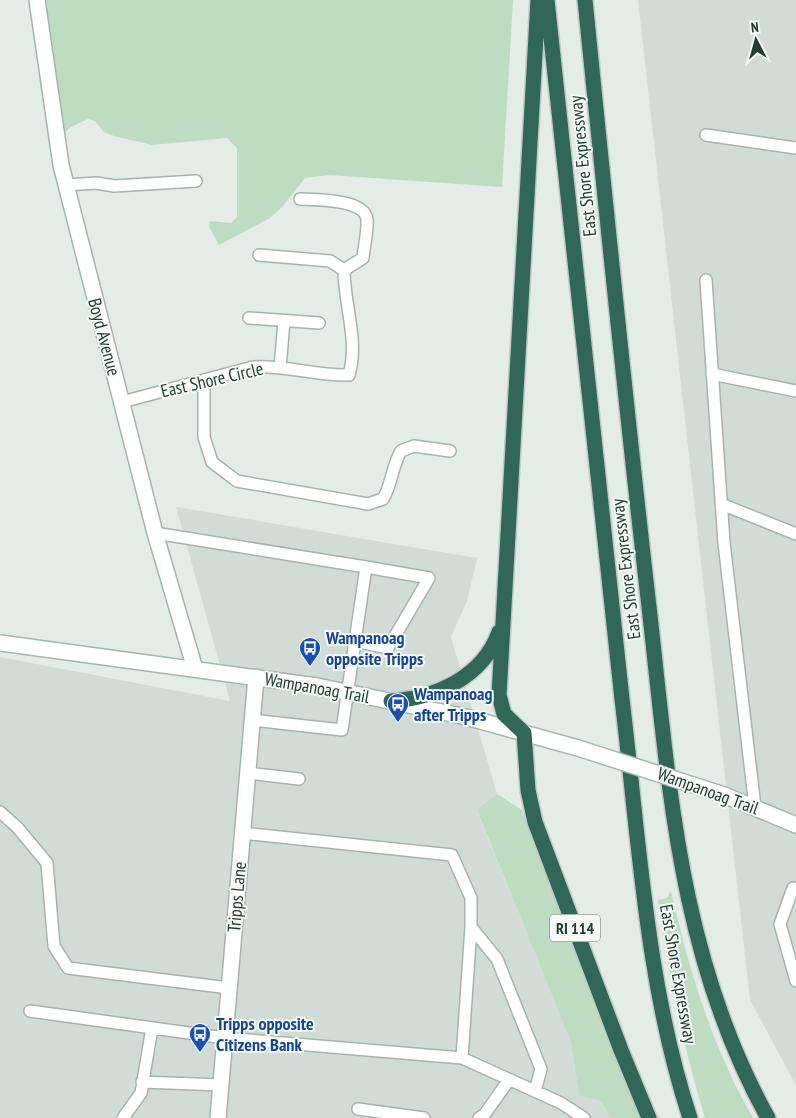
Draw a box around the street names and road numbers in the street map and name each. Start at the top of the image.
street label: East Shore Expressway [564,94,601,238]
street label: Boyd Avenue [83,295,126,378]
street label: East Shore Circle [158,357,265,402]
street label: East Shore Expressway [605,497,646,641]
street label: Wampanoag Trail [263,667,372,708]
street label: Wampanoag Trail [654,762,763,820]
street label: Tripps Lane [222,861,251,933]
street label: East Shore Expressway [655,902,702,1046]
road number: RI 114 [550,914,600,941]

